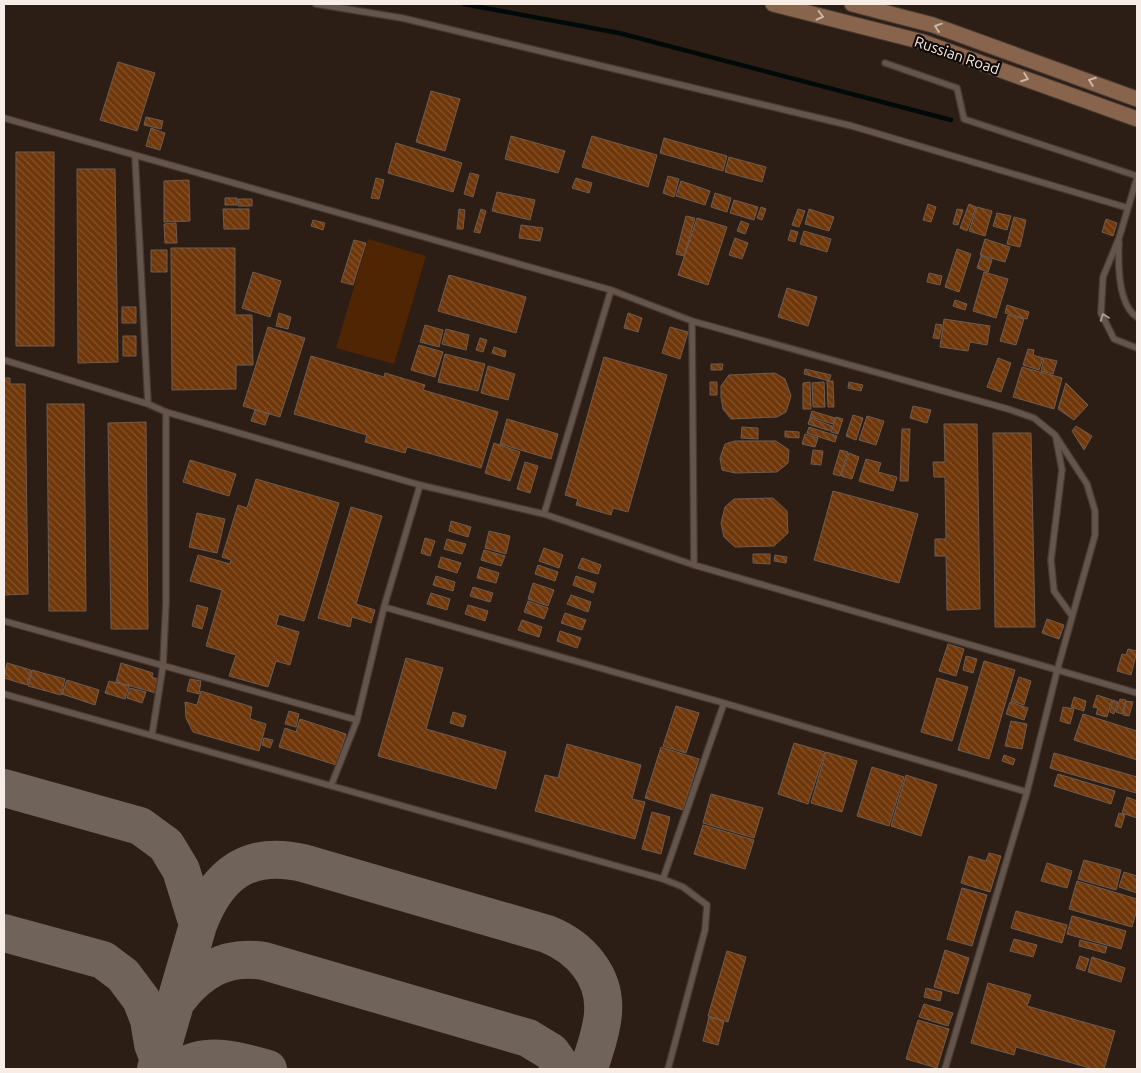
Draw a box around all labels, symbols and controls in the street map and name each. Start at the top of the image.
one-way arrow [815,10,824,21]
one-way arrow [935,23,943,33]
street label: Russian Road [912,32,1002,78]
one-way arrow [1020,72,1029,82]
one-way arrow [1088,77,1096,87]
one-way arrow [1100,313,1110,322]

